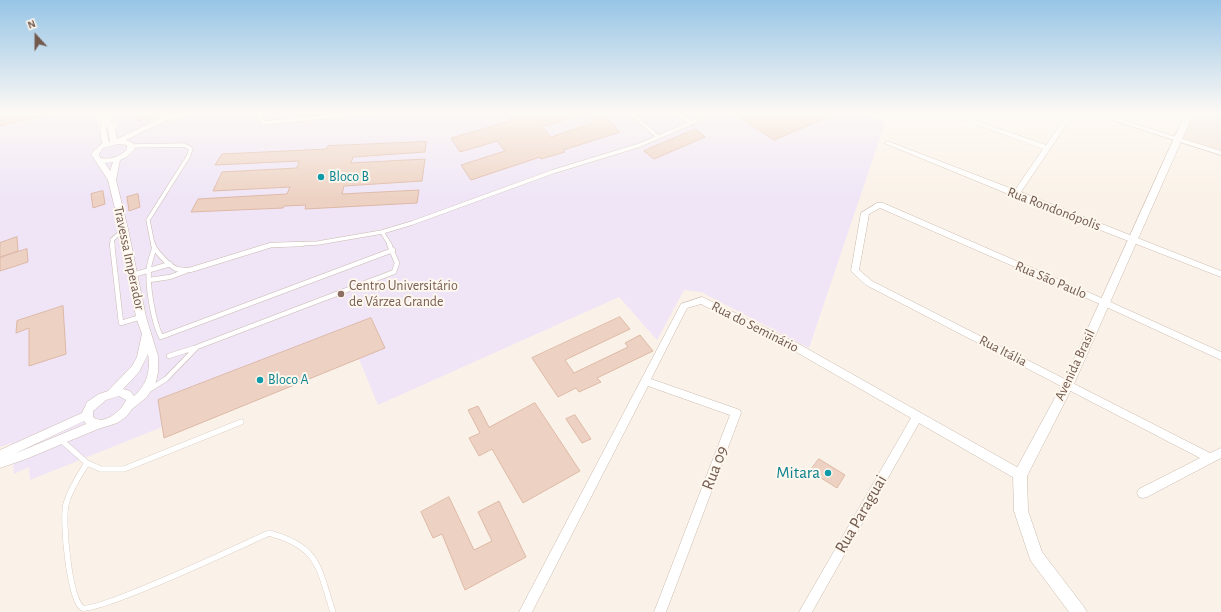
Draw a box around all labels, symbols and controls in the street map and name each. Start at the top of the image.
north arrow [16,16,56,56]
text: N [26,18,37,31]
place label: Bloco B [329,169,369,185]
marker: Bloco B [316,172,326,182]
street label: Rua Rondonópolis [1005,183,1103,235]
street label: Travessa Imperador [110,205,148,311]
street label: Rua São Paulo [1013,257,1089,303]
place label: Centro Universitário de Várzea Grande [349,278,458,310]
marker: Centro Universitário de Várzea Grande [336,289,346,299]
street label: Rua do Seminário [709,298,801,356]
street label: Avenida Brasil [1051,327,1099,403]
street label: Rua Itália [976,332,1030,370]
place label: Bloco A [268,372,309,388]
marker: Bloco A [255,375,265,385]
street label: Rua 09 [697,443,733,493]
place label: Mitara [776,463,820,483]
marker: Mitara [823,468,833,478]
street label: Rua Paraguai [831,471,891,557]

